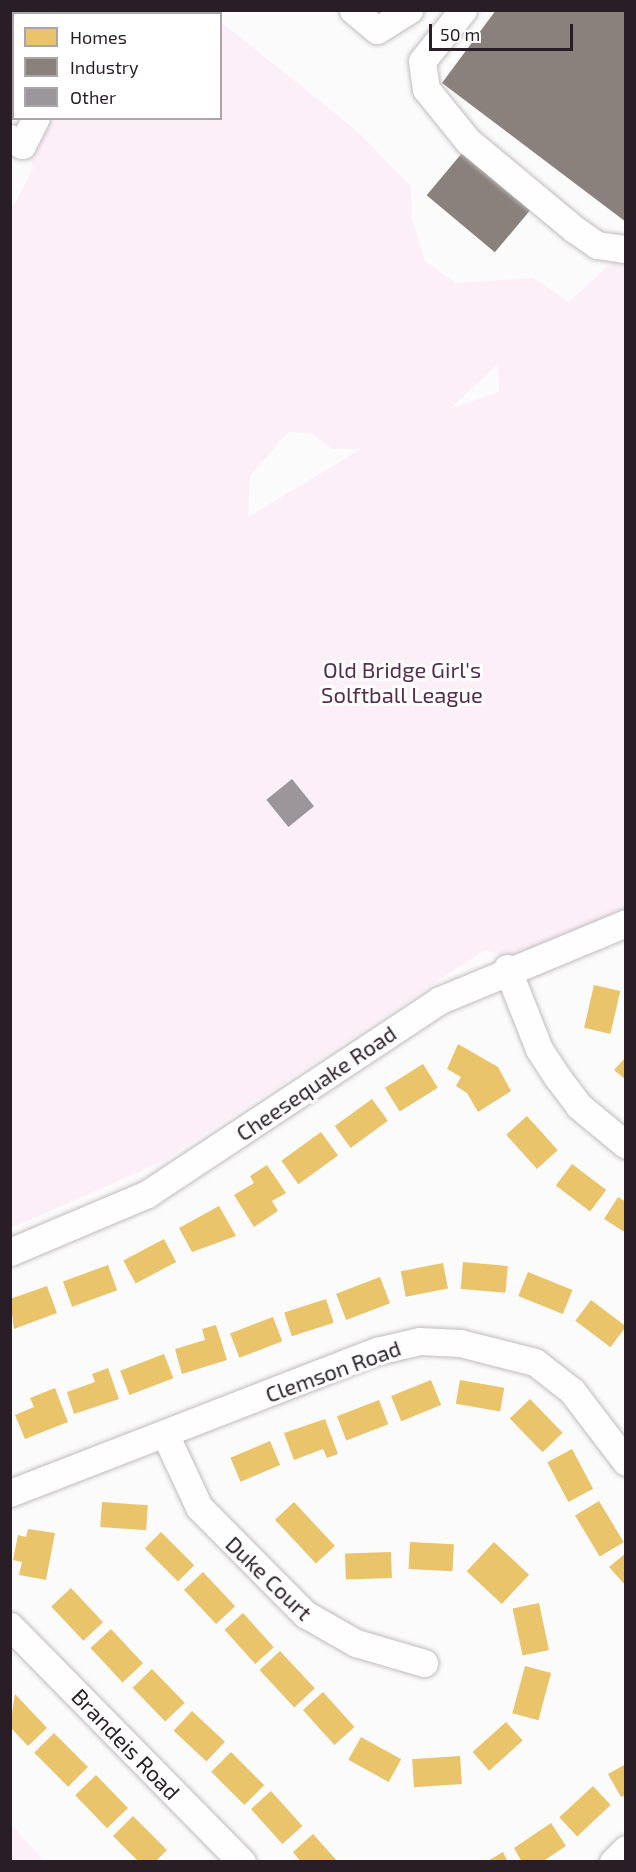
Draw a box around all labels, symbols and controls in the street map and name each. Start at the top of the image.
legend [12,12,222,120]
scale bar [432,12,576,50]
text: 50 m [440,23,480,45]
text: Homes [70,26,127,48]
text: Industry [70,56,139,78]
text: Other [70,86,116,108]
park label: Old Bridge Girl's Solftball League [321,656,483,708]
street label: Cheesequake Road [231,1020,401,1146]
street label: Clemson Road [262,1334,404,1408]
street label: Duke Court [220,1530,318,1626]
street label: Brandeis Road [67,1683,185,1805]

